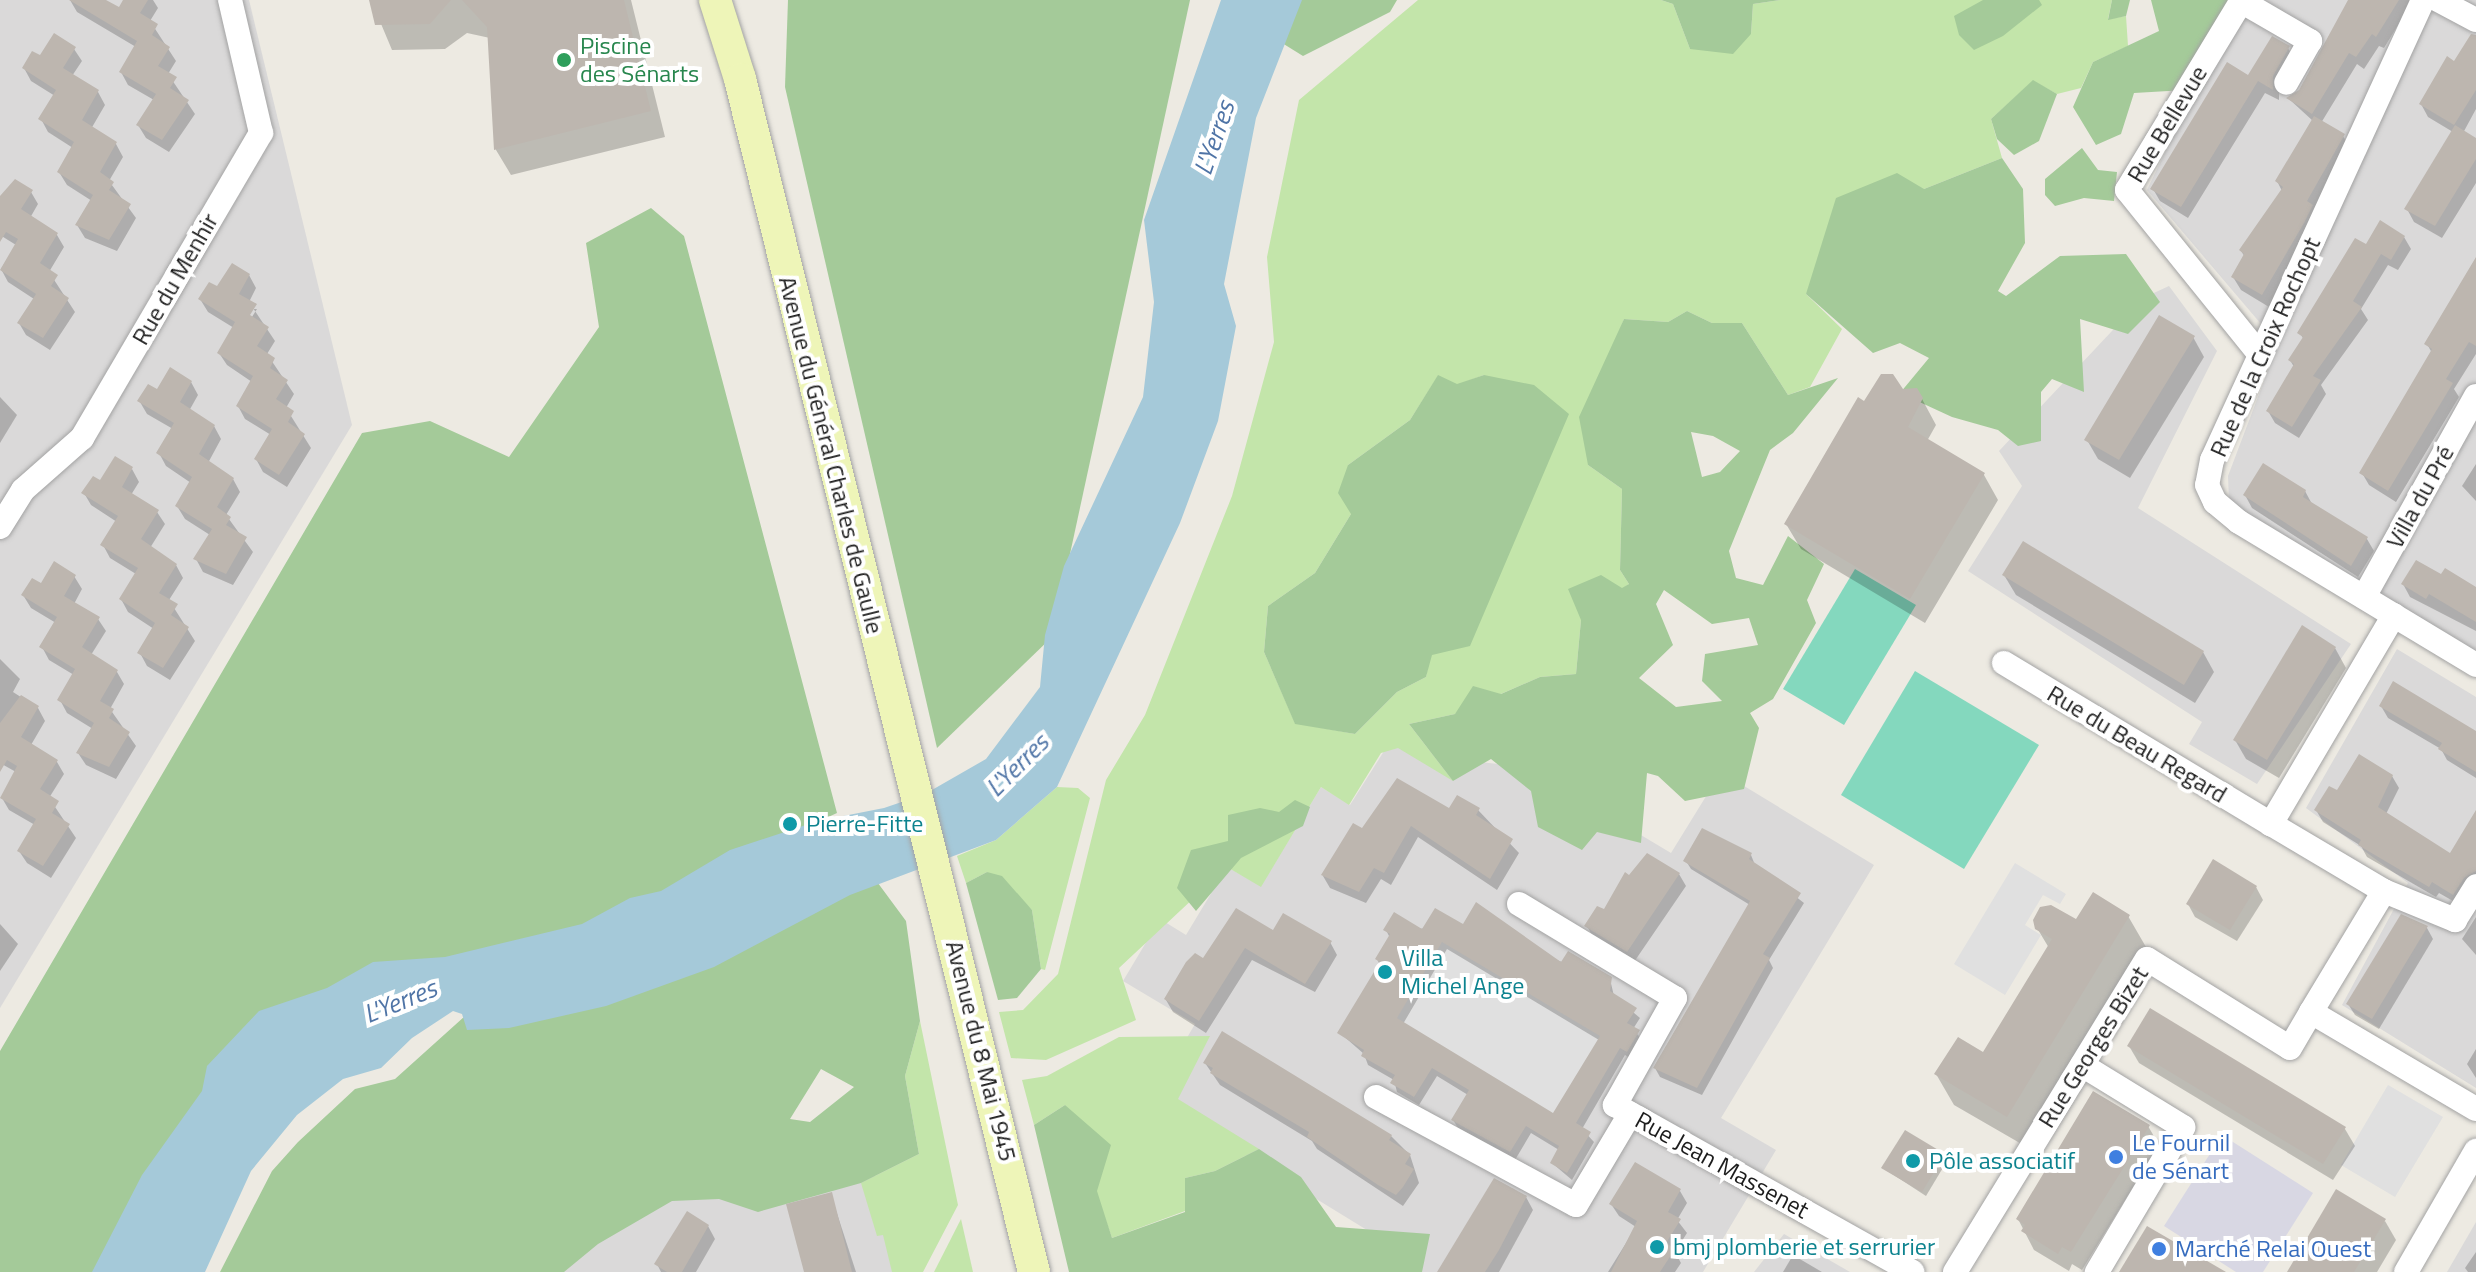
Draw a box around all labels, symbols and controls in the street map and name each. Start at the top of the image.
place label: Piscine des Sénarts [580,32,699,88]
marker: Piscine des Sénarts [555,51,573,69]
street label: Rue Bellevue [2121,60,2213,188]
water label: L'Yerres [1187,97,1241,179]
street label: Rue du Menhir [126,208,224,350]
street label: Rue de la Croix Rochopt [2204,233,2326,461]
street label: Avenue du Général Charles de Gaulle [773,273,889,637]
street label: Villa du Pré [2380,441,2460,553]
street label: Rue du Beau Regard [2042,679,2232,809]
water label: L'Yerres [979,727,1055,803]
place label: Pierre-Fitte [806,810,923,838]
marker: Pierre-Fitte [781,815,799,833]
street label: Avenue du 8 Mai 1945 [940,938,1022,1164]
place label: Villa Michel Ange [1401,944,1524,1000]
street label: Rue Georges Bizet [2032,961,2154,1133]
marker: Villa Michel Ange [1376,963,1394,981]
water label: L'Yerres [359,972,441,1030]
street label: Rue Jean Massenet [1630,1105,1814,1225]
place label: Le Fournil de Sénart [2132,1129,2230,1185]
place label: Pôle associatif [1929,1147,2075,1175]
marker: Le Fournil de Sénart [2107,1148,2125,1166]
marker: Pôle associatif [1904,1152,1922,1170]
place label: bmj plomberie et serrurier [1673,1233,1935,1261]
place label: Marché Relai Ouest [2175,1235,2371,1263]
marker: bmj plomberie et serrurier [1648,1238,1666,1256]
marker: Marché Relai Ouest [2150,1240,2168,1258]

